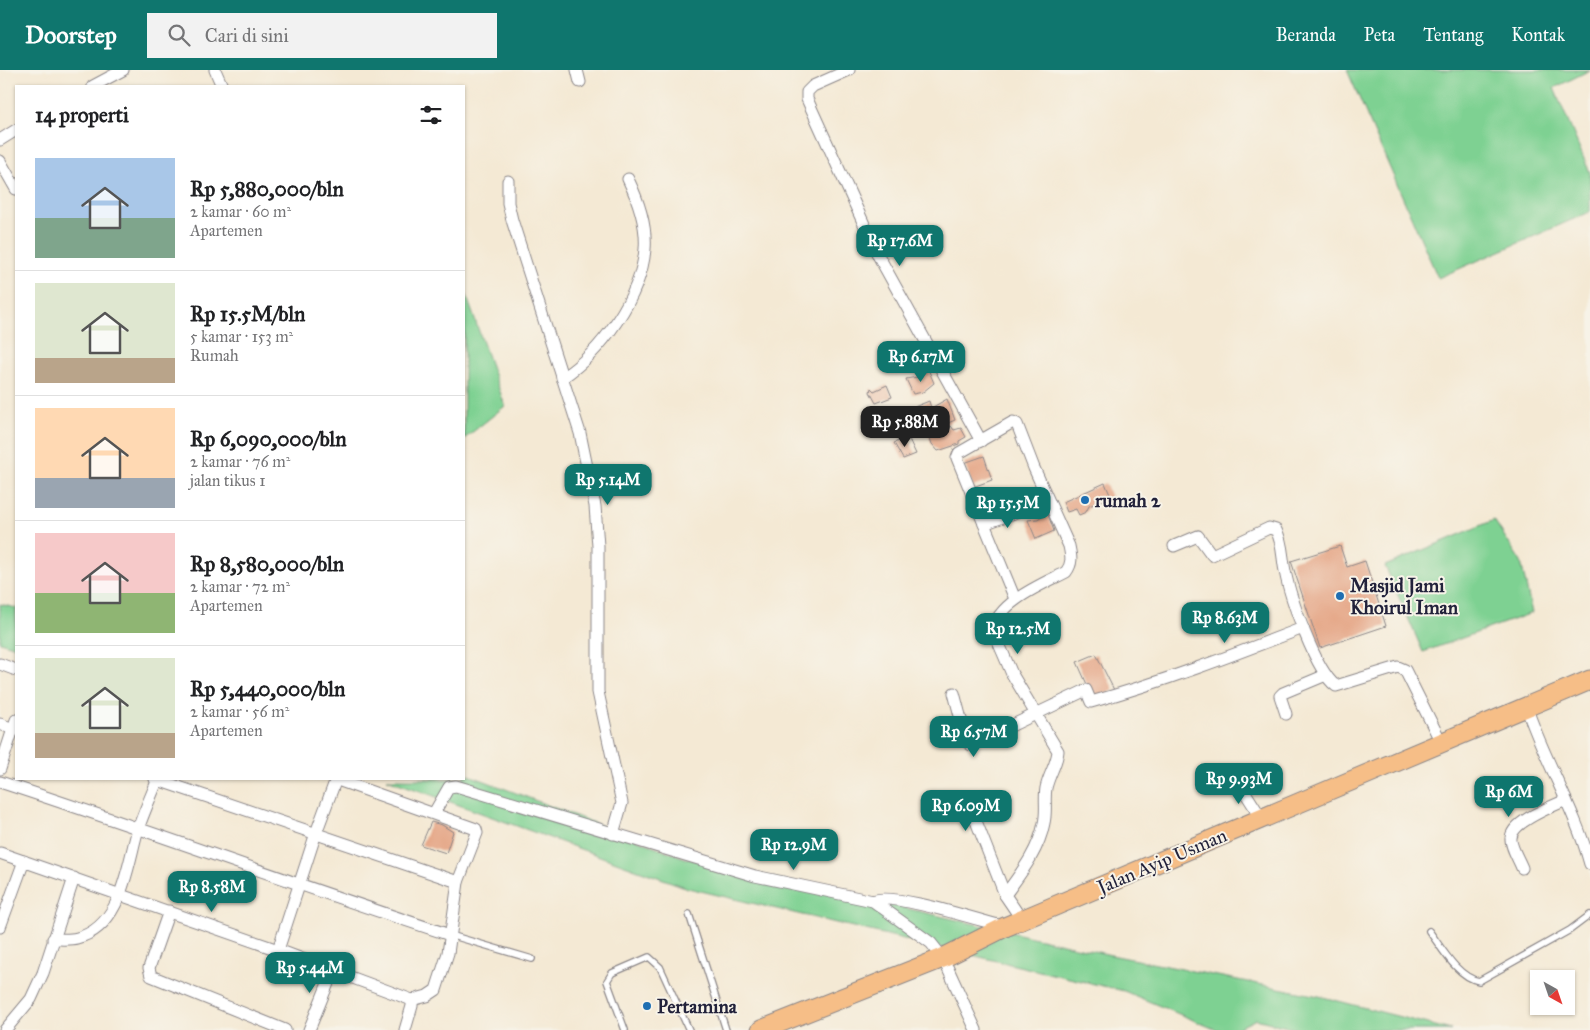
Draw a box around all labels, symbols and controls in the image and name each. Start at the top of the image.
search box [147,13,497,58]
text: Doorstep [25,20,117,50]
icon: search [165,21,193,49]
text: Cari di sini [205,24,289,47]
text: Beranda [1276,24,1336,46]
text: Peta [1364,24,1395,46]
text: Tentang [1423,24,1483,46]
text: Kontak [1511,24,1565,46]
icon: filters [417,101,445,129]
text: 14 properti [35,102,129,128]
text: Rp 5,880,000/bln [190,176,344,202]
icon: home [75,178,135,238]
text: 2 kamar · 60 m² [190,202,291,221]
text: Apartemen [190,221,263,240]
pin: Rp 17.6M [848,224,952,267]
text: Rp 17.6M [867,231,933,250]
text: Rp 15.5M/bln [190,301,305,327]
icon: home [75,303,135,363]
text: 5 kamar · 153 m² [190,327,293,346]
pin: Rp 6.17M [869,340,973,383]
text: Rumah [190,346,239,365]
text: Rp 6.17M [888,347,954,366]
pin: Rp 5.88M [853,406,957,448]
text: Rp 5.88M [872,412,938,431]
text: Rp 6,090,000/bln [190,426,347,452]
icon: home [75,428,135,488]
text: 2 kamar · 76 m² [190,452,290,471]
pin: Rp 5.14M [556,464,660,506]
text: Rp 5.14M [576,470,640,489]
text: jalan tikus 1 [190,471,265,490]
pin: Rp 15.5M [956,486,1060,529]
place label: rumah 2 [1094,489,1161,512]
text: Rp 15.5M [977,493,1039,512]
marker: rumah 2 [1079,494,1091,506]
text: Rp 8,580,000/bln [190,551,344,577]
icon: home [75,553,135,613]
place label: Masjid Jami Khoirul Iman [1350,574,1459,619]
text: 2 kamar · 72 m² [190,577,290,596]
marker: Masjid Jami Khoirul Iman [1334,590,1346,602]
text: Apartemen [190,596,263,615]
pin: Rp 8.63M [1173,602,1277,644]
text: Rp 8.63M [1192,608,1258,627]
pin: Rp 12.5M [966,612,1070,655]
text: Rp 12.5M [986,619,1050,638]
text: Rp 5,440,000/bln [190,676,345,702]
icon: home [75,678,135,738]
text: 2 kamar · 56 m² [190,702,289,721]
pin: Rp 6.57M [922,716,1026,758]
text: Apartemen [190,721,263,740]
text: Rp 6.57M [941,722,1007,741]
pin: Rp 9.93M [1187,762,1291,805]
text: Rp 9.93M [1206,769,1272,788]
pin: Rp 6M [1474,776,1544,818]
text: Rp 6M [1485,782,1533,801]
pin: Rp 6.09M [914,790,1018,832]
text: Rp 6.09M [932,796,1000,815]
street label: Jalan Ayip Usman [1092,823,1231,900]
pin: Rp 12.9M [742,828,846,871]
text: Rp 12.9M [761,835,827,854]
pin: Rp 8.58M [160,870,264,913]
text: Rp 8.58M [179,877,245,896]
pin: Rp 5.44M [258,952,362,994]
text: Rp 5.44M [276,958,344,977]
north arrow [1530,970,1575,1015]
map controls [1530,970,1575,1015]
place label: Pertamina [657,995,738,1018]
marker: Pertamina [641,1000,653,1012]

